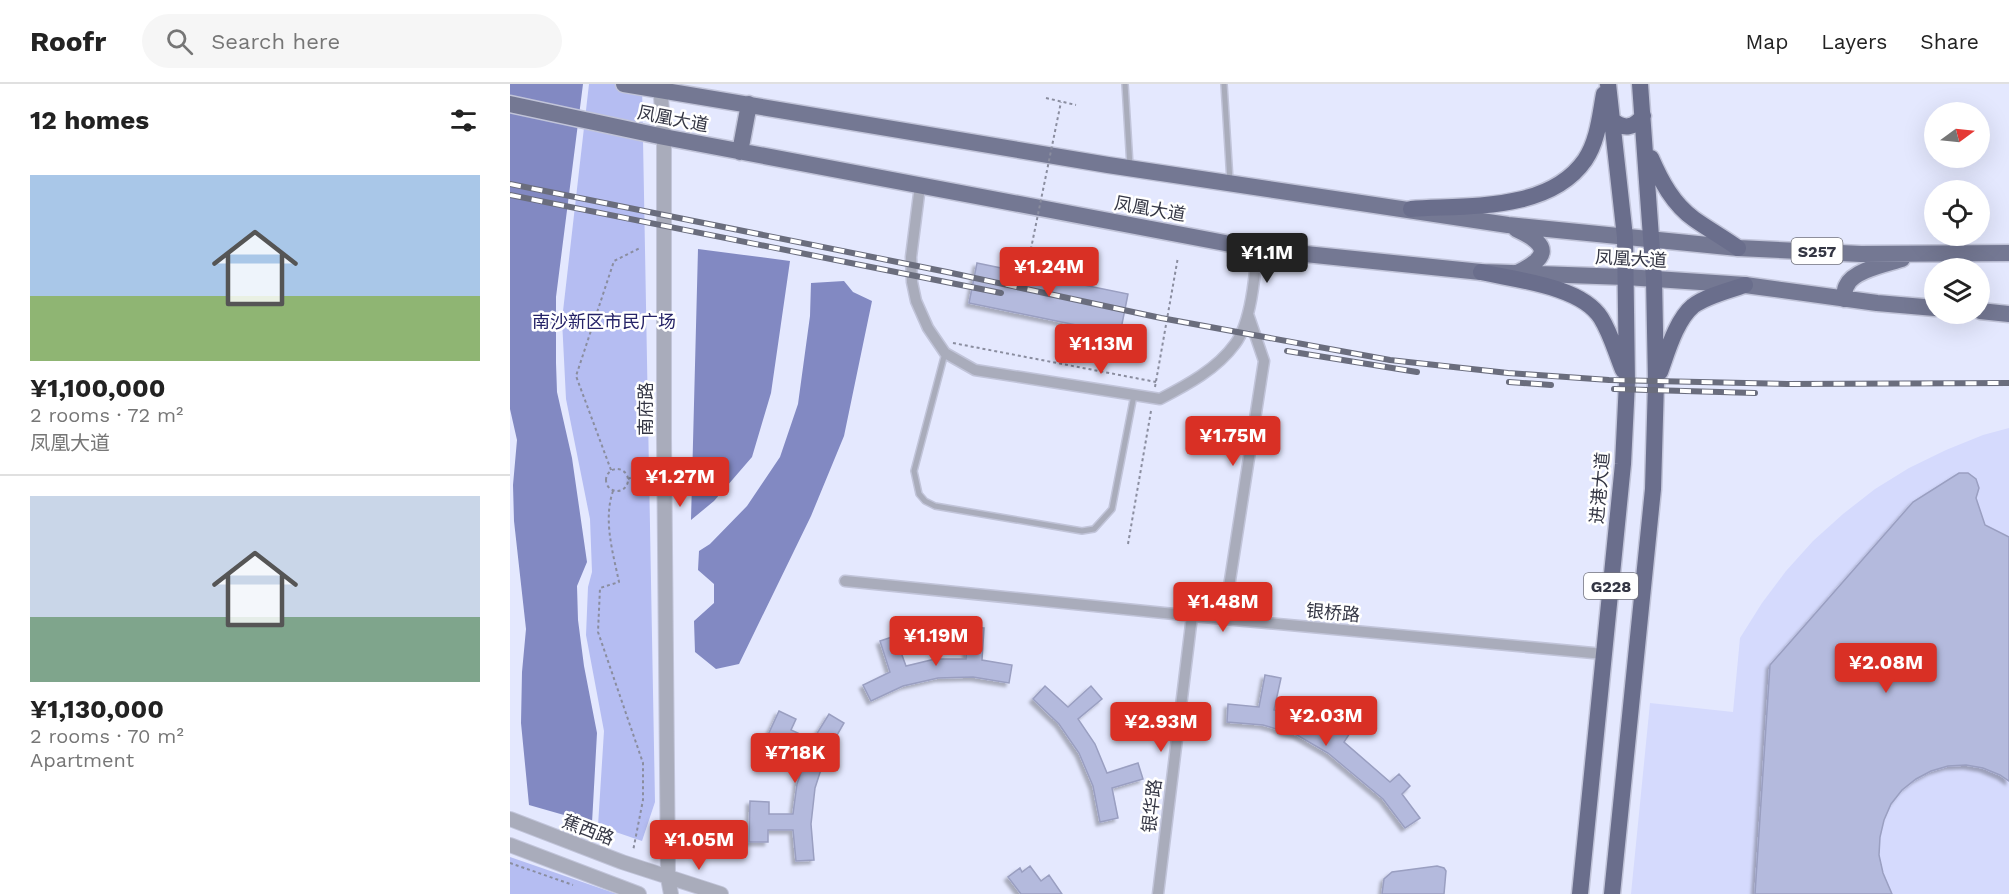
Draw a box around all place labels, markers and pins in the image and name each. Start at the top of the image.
pin: ¥1.1M [1225,233,1309,284]
pin: ¥1.24M [1000,247,1098,298]
pin: ¥1.13M [1052,324,1150,375]
pin: ¥1.75M [1184,416,1282,467]
pin: ¥1.27M [631,457,729,508]
pin: ¥1.48M [1174,582,1272,633]
pin: ¥1.19M [887,616,985,667]
pin: ¥2.08M [1837,643,1935,694]
pin: ¥2.03M [1277,696,1375,747]
pin: ¥2.93M [1112,702,1210,753]
pin: ¥718K [753,733,837,784]
pin: ¥1.05M [650,820,748,871]

